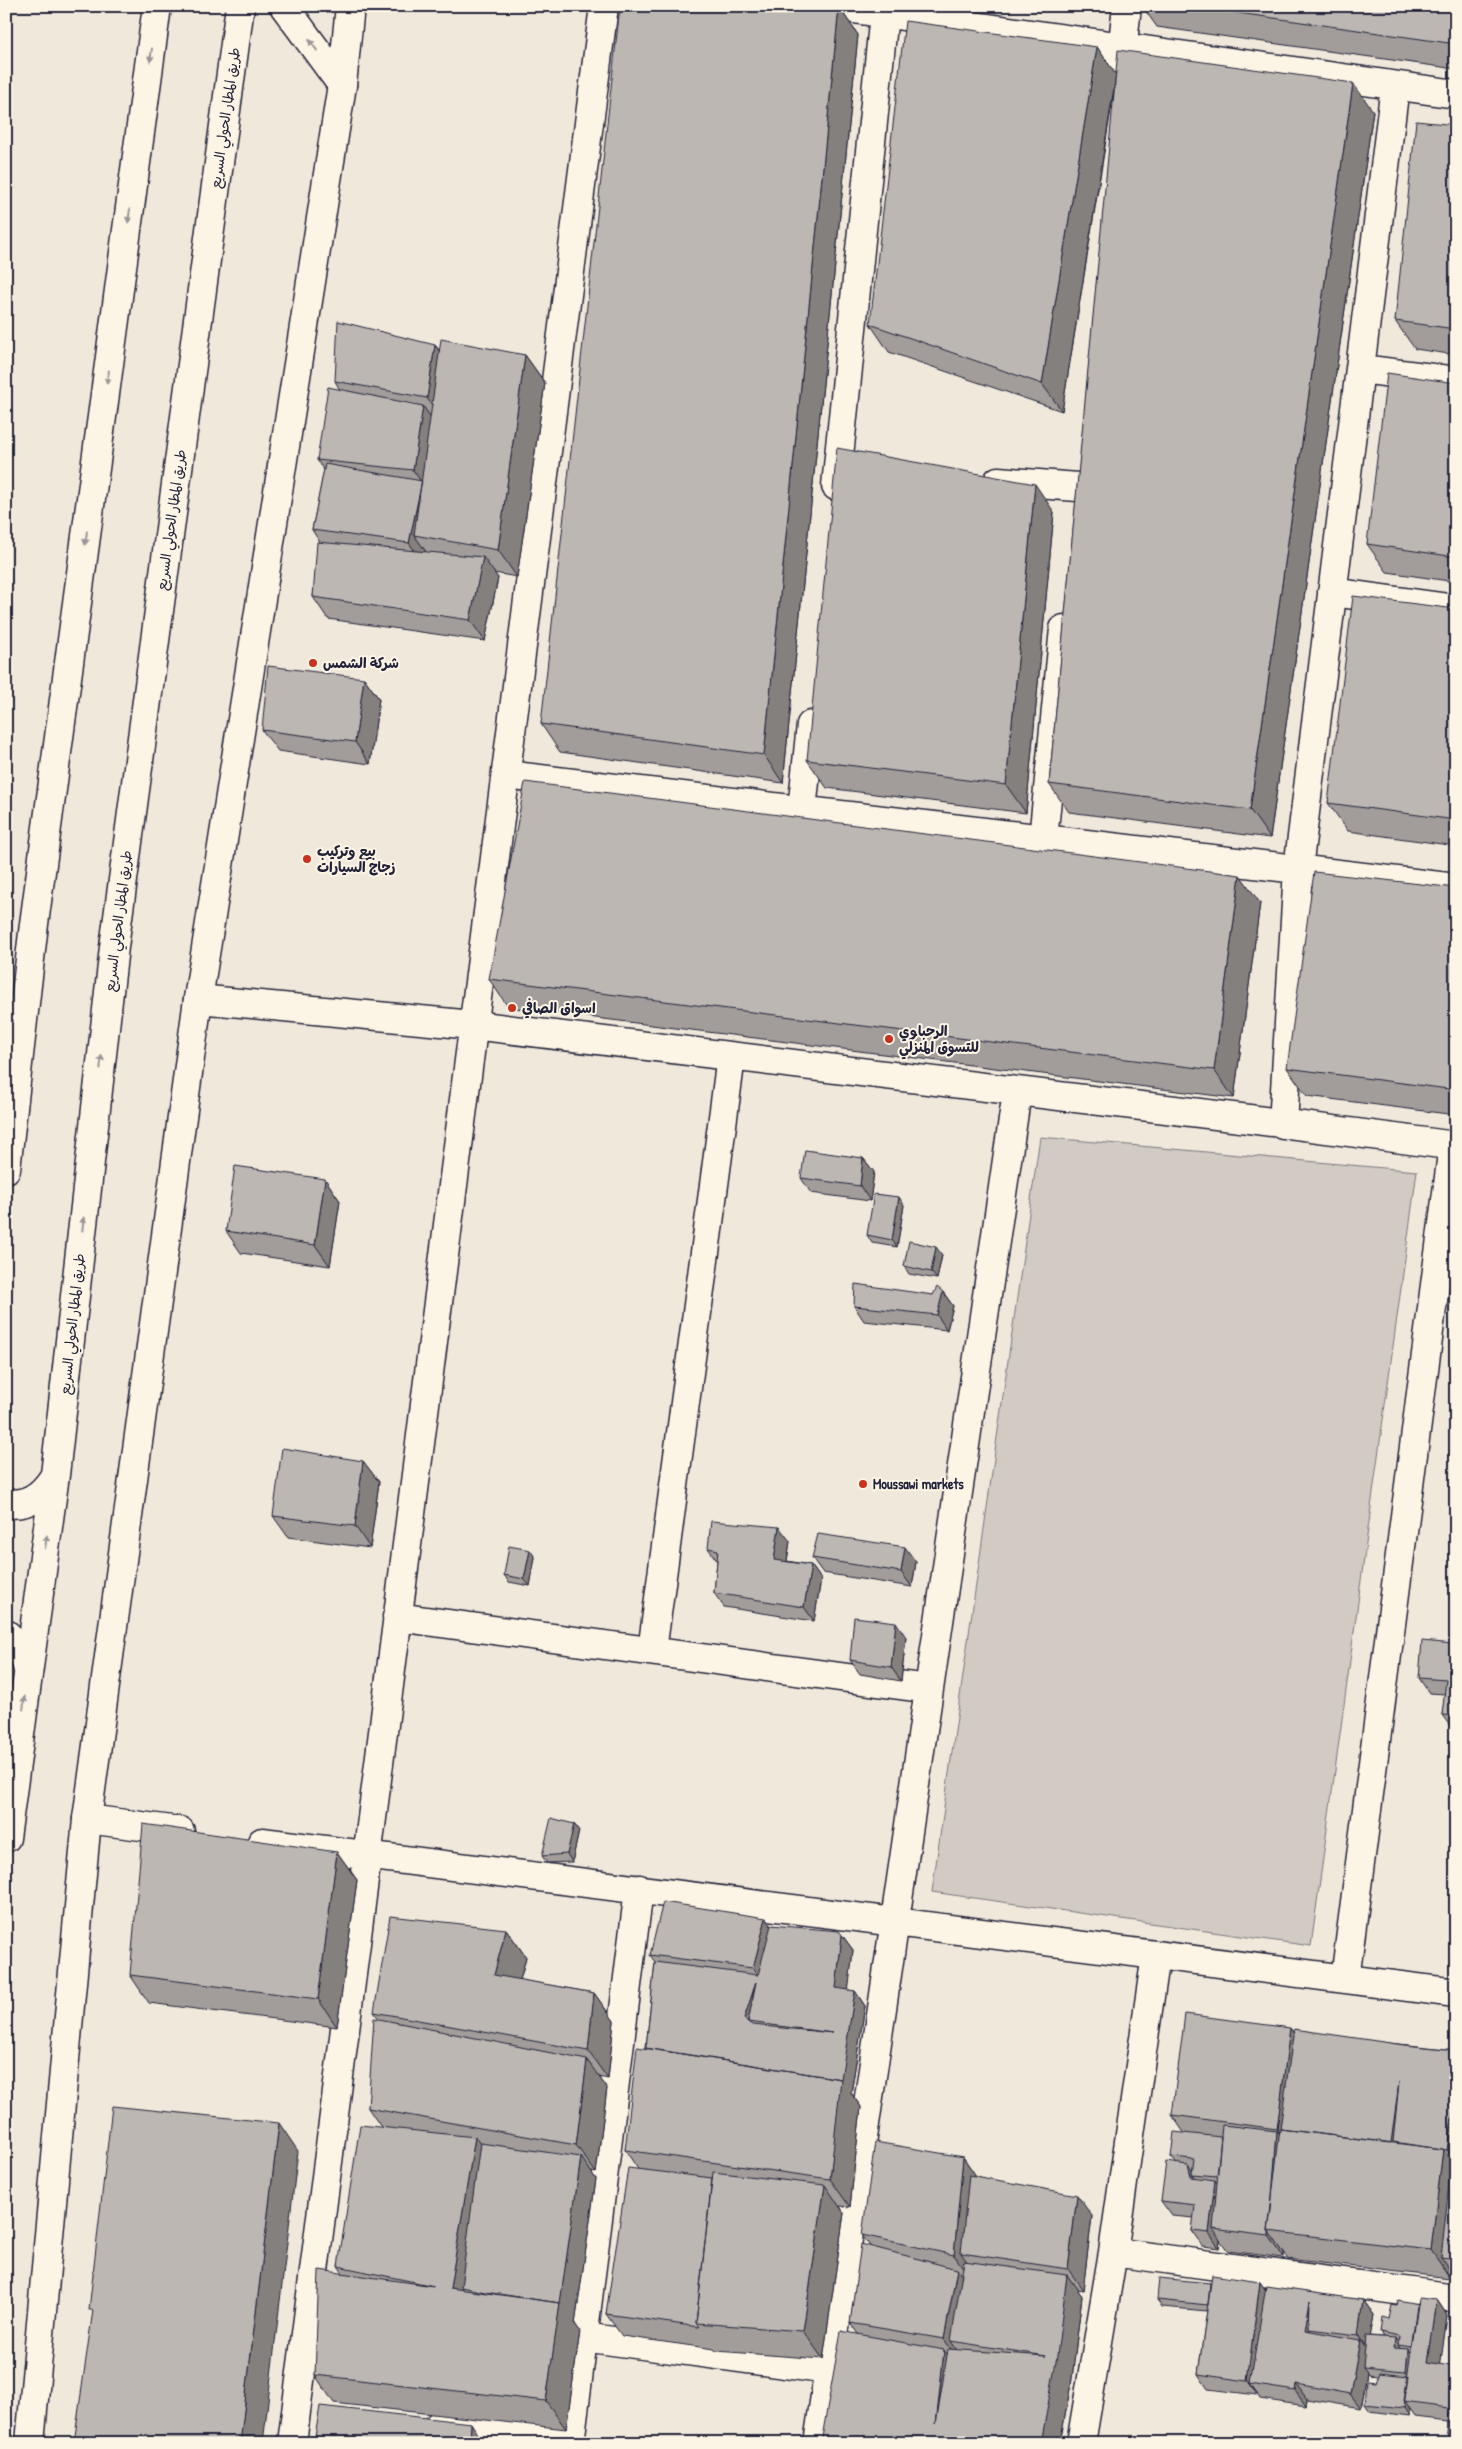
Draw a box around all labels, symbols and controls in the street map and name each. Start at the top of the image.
one-way arrow [308,39,318,52]
street label: طريق المطار الحولي السريع [205,46,248,190]
one-way arrow [147,47,155,63]
one-way arrow [125,208,133,224]
one-way arrow [104,369,112,385]
street label: طريق المطار الحولي السريع [151,448,194,592]
one-way arrow [82,530,90,546]
place label: شركة الشمس [323,653,399,672]
marker: شركة الشمس [307,657,319,669]
place label: بيع وتركيب زجاج السيارات [317,841,395,876]
street label: طريق المطار الحولي السريع [99,849,140,993]
marker: بيع وتركيب زجاج السيارات [301,853,313,865]
place label: اسواق الصافي [522,998,596,1019]
marker: اسواق الصافي [506,1002,518,1014]
place label: الرحباوي للتسوق المنزلي [899,1021,979,1060]
marker: الرحباوي للتسوق المنزلي [883,1033,895,1045]
one-way arrow [97,1054,105,1070]
one-way arrow [79,1216,87,1232]
street label: طريق المطار الحولي السريع [55,1252,92,1396]
place label: Moussawi markets [873,1474,964,1493]
marker: Moussawi markets [857,1478,869,1490]
one-way arrow [42,1533,50,1549]
one-way arrow [20,1694,28,1710]

